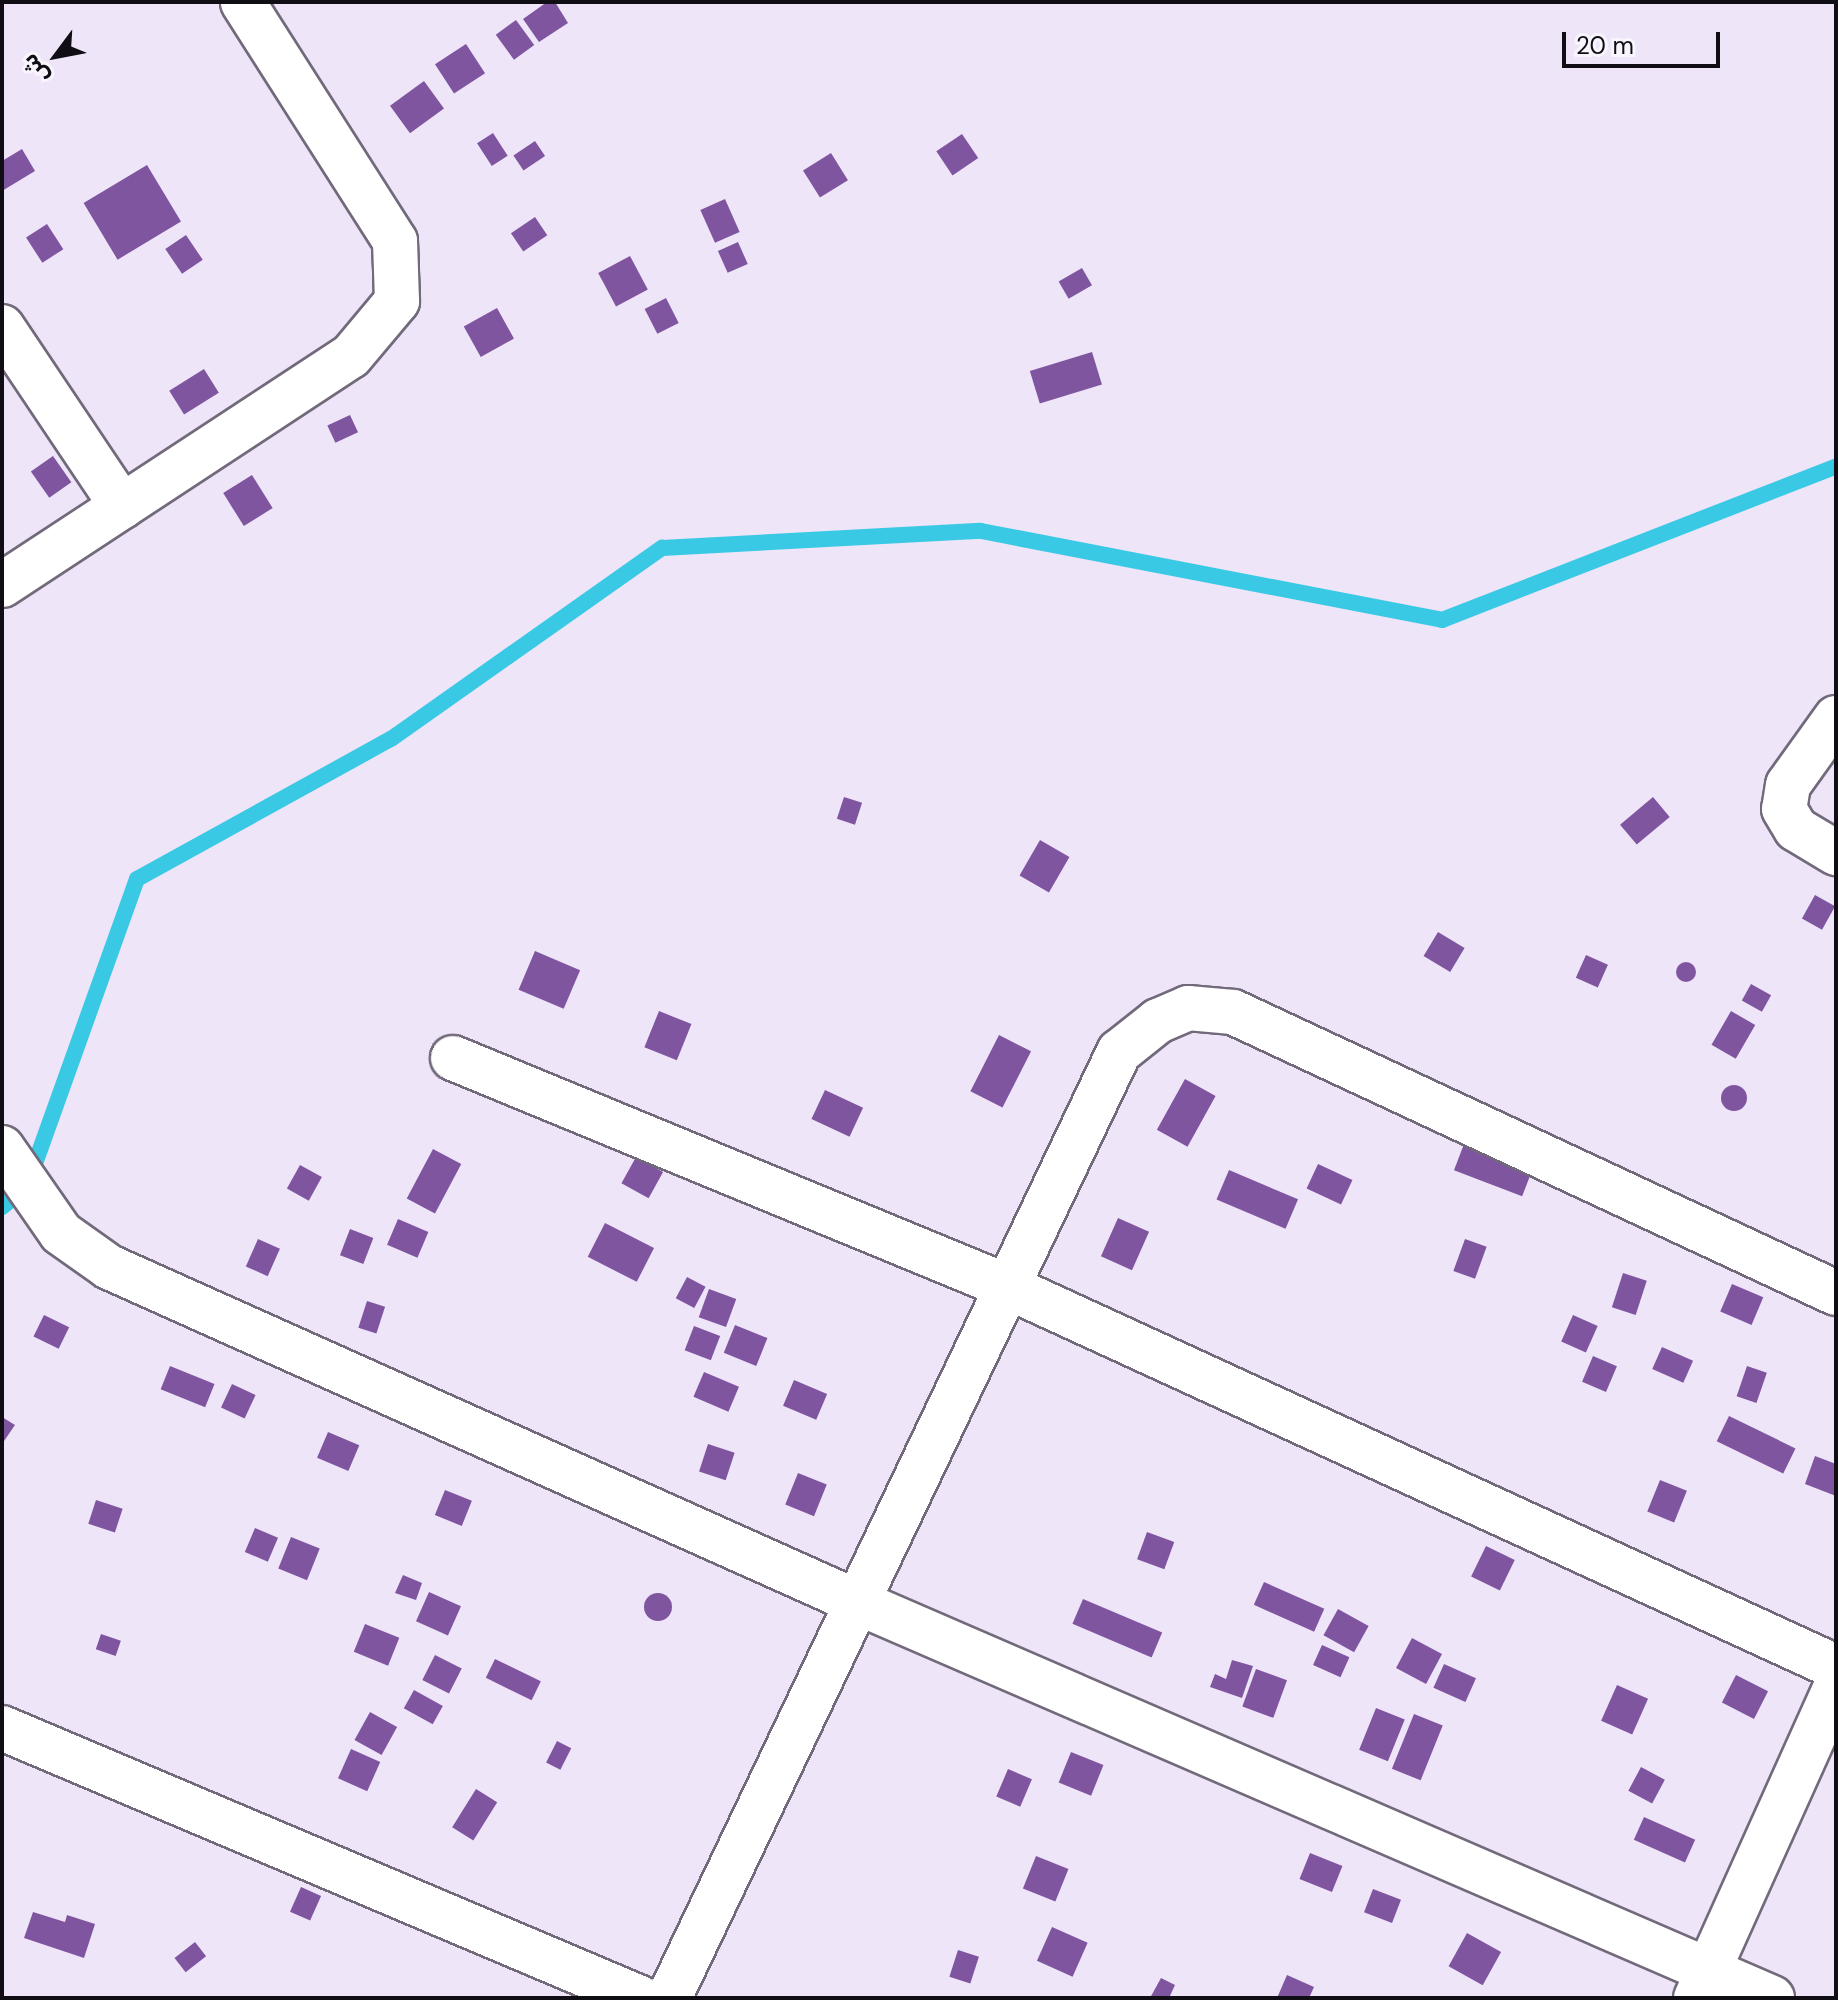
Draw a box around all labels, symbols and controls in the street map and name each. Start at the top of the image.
north arrow [16,16,96,96]
scale bar [1566,16,1724,66]
text: 20 m [1576,30,1634,61]
text: ش [15,49,56,89]

